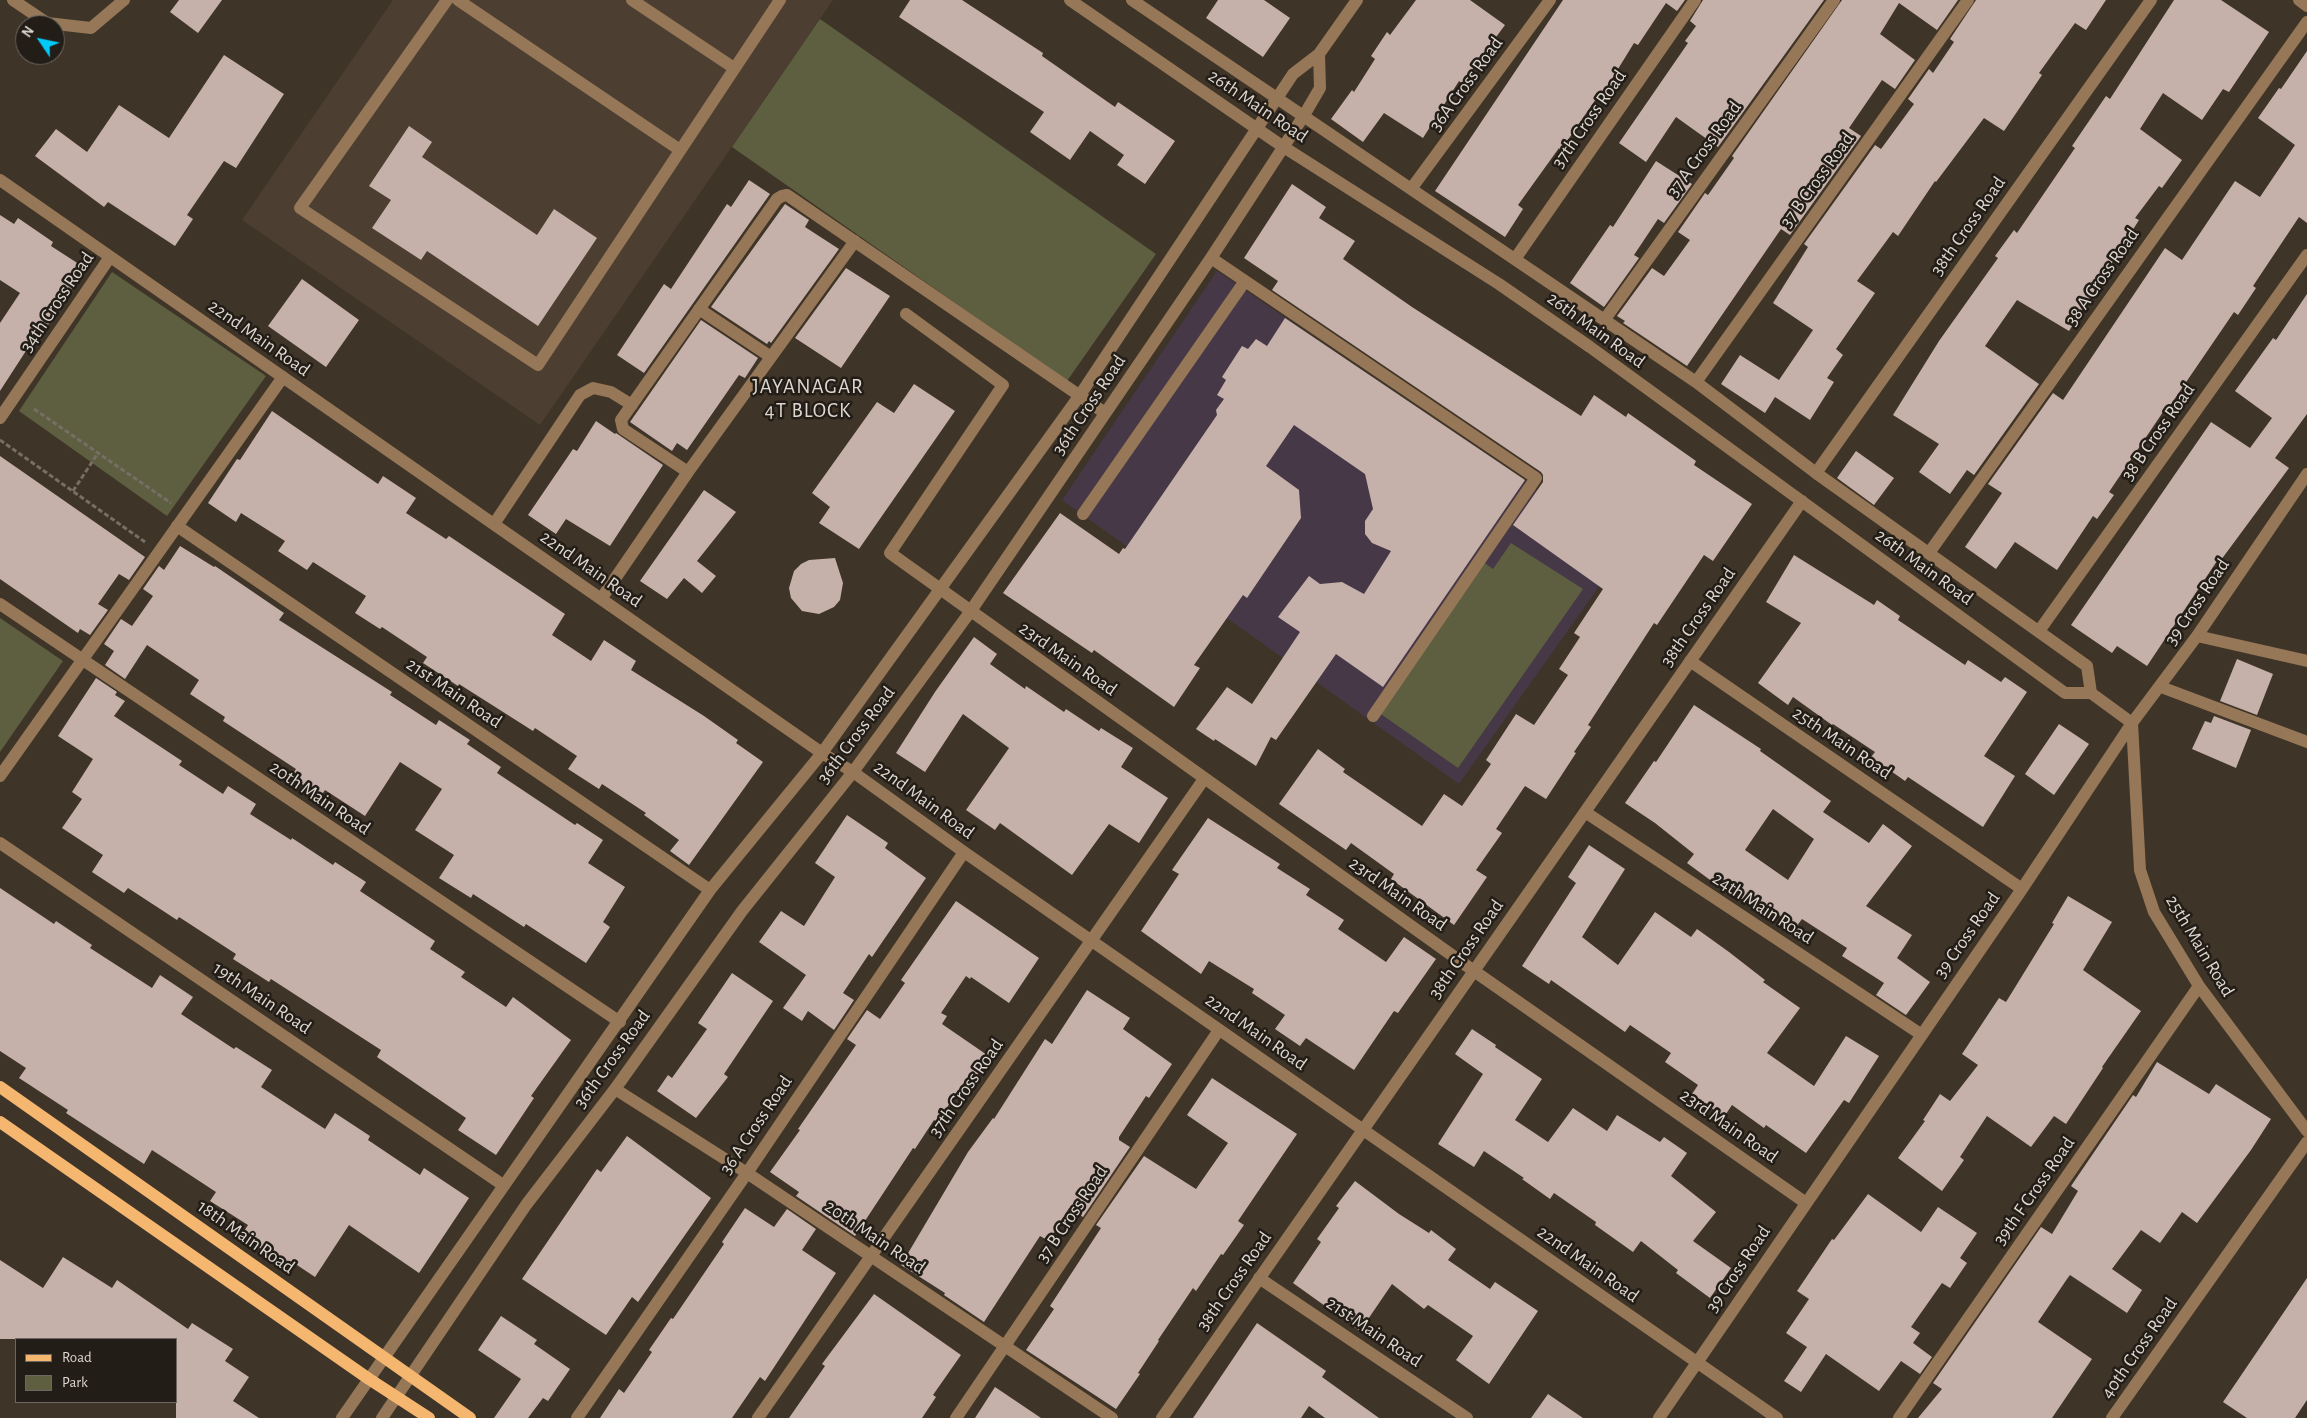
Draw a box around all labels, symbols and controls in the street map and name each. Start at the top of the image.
north arrow [15,15,65,65]
text: N [20,24,37,40]
street label: 36A Cross Road [1424,32,1508,136]
street label: 26th Main Road [1204,64,1312,148]
street label: 37th Cross Road [1547,65,1631,173]
street label: 37 A Cross Road [1662,97,1746,201]
street label: 37 B Cross Road [1775,128,1859,232]
street label: 38th Cross Road [1925,172,2011,280]
street label: 38 A Cross Road [2060,224,2144,330]
street label: 34th Cross Road [15,248,99,356]
street label: 26th Main Road [1543,287,1649,373]
street label: 22nd Main Road [204,295,314,381]
street label: 36th Cross Road [1047,351,1131,459]
district label: JAYANAGAR 4T BLOCK [751,374,865,424]
street label: 38 B Cross Road [2116,379,2200,485]
street label: 26th Main Road [1871,524,1977,610]
street label: 22nd Main Road [536,526,646,612]
street label: 39 Cross Road [2160,554,2234,650]
street label: 38th Cross Road [1655,563,1741,671]
street label: 23rd Main Road [1015,617,1121,701]
street label: 21st Main Road [402,653,506,733]
street label: 36th Cross Road [812,682,900,788]
street label: 25th Main Road [1788,702,1896,784]
street label: 20th Main Road [265,756,375,840]
street label: 22nd Main Road [869,756,979,844]
street label: 23rd Main Road [1345,852,1451,936]
street label: 24th Main Road [1708,867,1818,949]
street label: 39 Cross Road [1929,888,2005,982]
street label: 25th Main Road [2161,891,2239,1001]
street label: 38th Cross Road [1423,895,1509,1003]
street label: 19th Main Road [209,957,315,1039]
street label: 22nd Main Road [1201,989,1311,1075]
street label: 36th Cross Road [569,1005,655,1113]
street label: 37th Cross Road [924,1034,1008,1142]
street label: 36 A Cross Road [715,1071,797,1179]
street label: 23rd Main Road [1676,1084,1782,1168]
street label: 39th F Cross Road [1988,1132,2080,1250]
street label: 37 B Cross Road [1031,1161,1113,1267]
street label: 18th Main Road [193,1195,299,1279]
street label: 20th Main Road [820,1195,930,1279]
street label: 22nd Main Road [1533,1221,1643,1307]
street label: 39 Cross Road [1701,1221,1775,1317]
street label: 38th Cross Road [1191,1227,1277,1335]
street label: 21st Main Road [1322,1292,1426,1372]
street label: 40th Cross Road [2096,1293,2182,1403]
legend [15,1338,178,1403]
text: Road [62,1350,92,1365]
text: Park [62,1375,88,1390]

